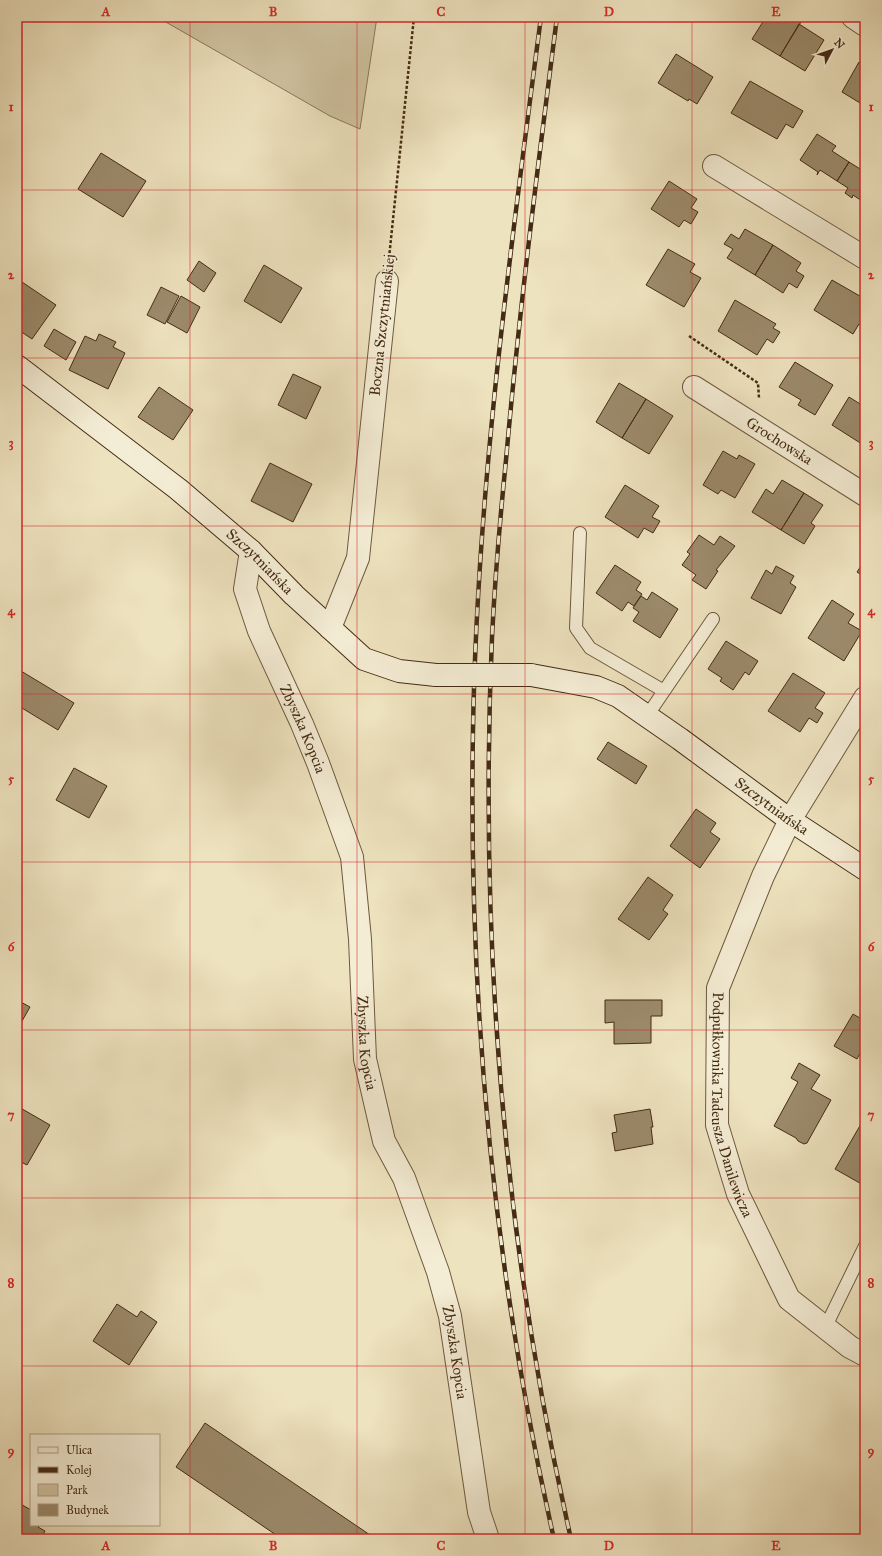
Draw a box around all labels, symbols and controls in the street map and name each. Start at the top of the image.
text: A [101,4,111,20]
text: B [269,4,278,20]
text: C [437,4,446,20]
text: D [604,4,614,20]
text: E [771,4,781,20]
north arrow [812,30,852,70]
text: N [831,36,848,52]
text: 1 [8,99,14,115]
text: 1 [868,99,874,115]
street label: Boczna Szczytniańskiej [366,253,398,397]
text: 2 [8,267,15,283]
text: 2 [868,267,875,283]
street label: Grochowska [743,413,816,469]
text: 3 [8,435,14,451]
text: 3 [868,435,874,451]
street label: Szczytniańska [223,525,298,598]
text: 4 [7,603,15,619]
text: 4 [867,603,875,619]
street label: Zbyszka Kopcia [276,682,330,776]
text: 5 [8,771,15,787]
text: 5 [868,771,875,787]
street label: Szczytniańska [731,773,813,839]
text: 6 [8,939,16,955]
text: 6 [868,939,876,955]
street label: Podpułkownika Tadeusza Danilewicza [708,992,757,1221]
street label: Zbyszka Kopcia [353,995,381,1092]
text: 7 [8,1107,15,1123]
text: 7 [868,1107,875,1123]
text: 8 [8,1275,15,1291]
text: 8 [868,1275,875,1291]
street label: Zbyszka Kopcia [438,1303,471,1401]
legend [30,1434,160,1526]
text: 9 [8,1443,15,1459]
text: Ulica [66,1443,93,1457]
text: 9 [868,1443,875,1459]
text: Kolej [66,1463,92,1477]
text: Park [66,1483,88,1497]
text: Budynek [66,1503,109,1517]
text: A [101,1538,111,1554]
text: B [269,1538,278,1554]
text: C [437,1538,446,1554]
text: D [604,1538,614,1554]
text: E [771,1538,781,1554]

